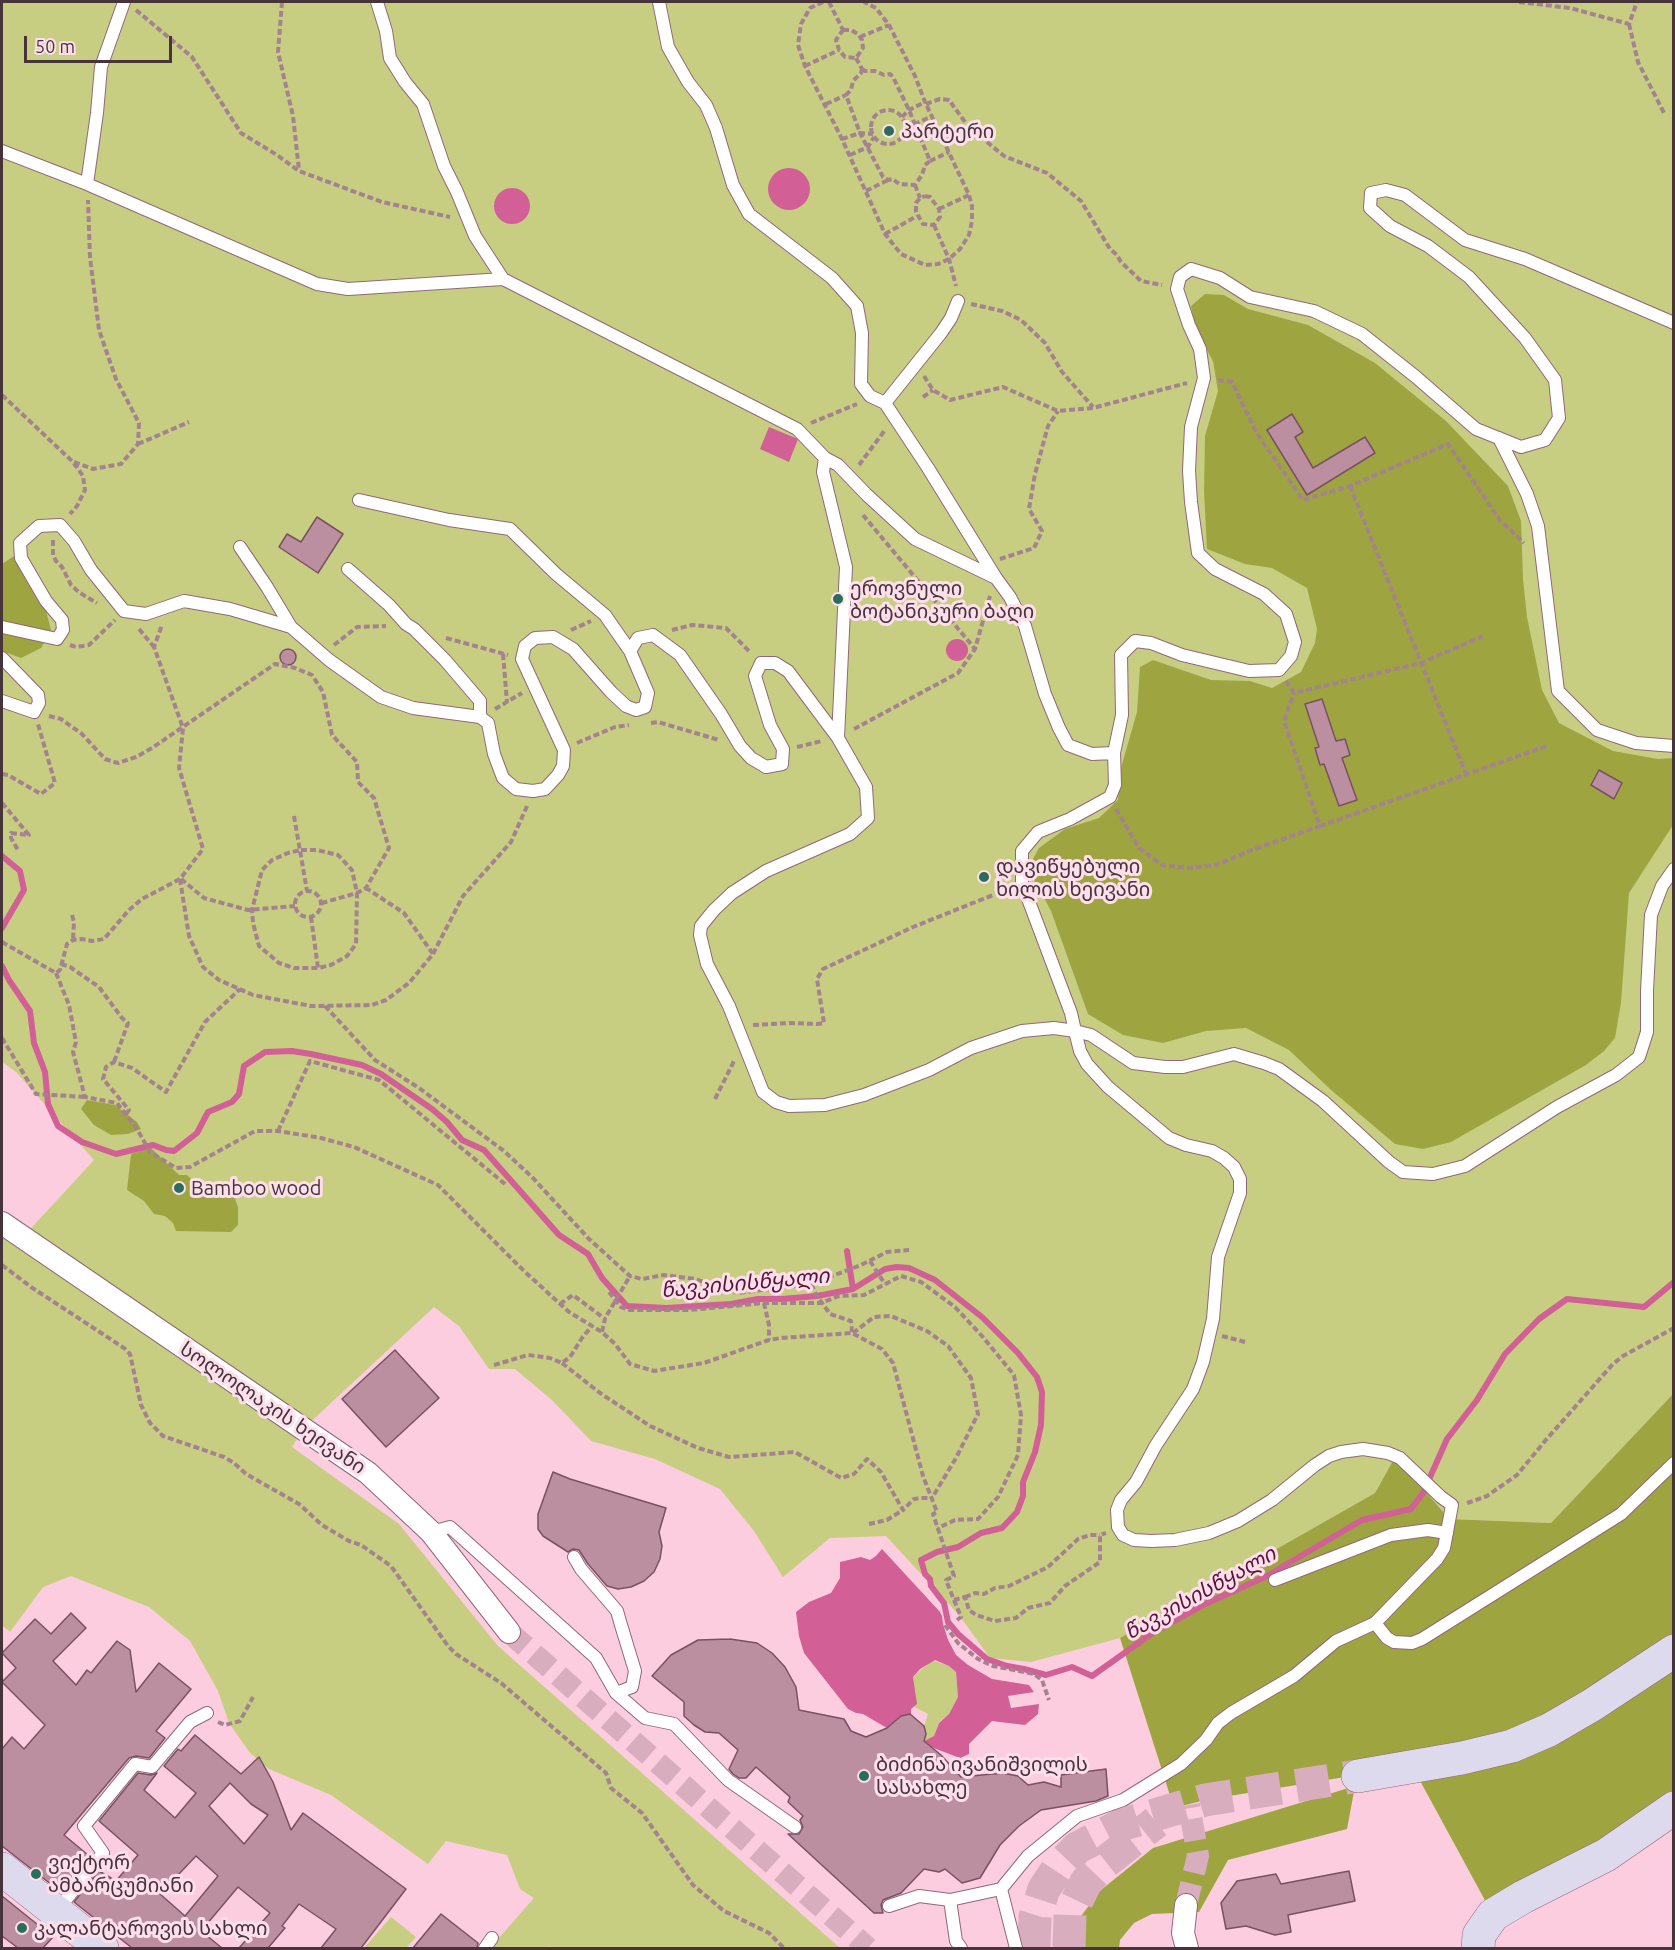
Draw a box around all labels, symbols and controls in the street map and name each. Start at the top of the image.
scale bar [27,24,176,62]
text: 50 m [35,36,75,56]
place label: პარტერი [901,119,994,143]
marker: პარტერი [882,124,896,138]
place label: ეროვნული ბოტანიკური ბაღი [850,576,1034,623]
marker: ეროვნული ბოტანიკური ბაღი [831,592,845,606]
place label: დავიწყებული ხილის ხეივანი [996,854,1150,901]
marker: დავიწყებული ხილის ხეივანი [977,870,991,884]
place label: Bamboo wood [191,1176,322,1200]
marker: Bamboo wood [172,1181,186,1195]
water label: წავკისისწყალი [660,1263,830,1303]
street label: სოლოლაკის ხეივანი [176,1337,370,1479]
water label: წავკისისწყალი [1120,1541,1280,1645]
place label: ბიძინა ივანიშვილის სასახლე [876,1752,1088,1799]
marker: ბიძინა ივანიშვილის სასახლე [857,1769,871,1783]
place label: ვიქტორ ამბარცუმიანი [48,1850,194,1897]
marker: ვიქტორ ამბარცუმიანი [29,1867,43,1881]
place label: კალანტაროვის სახლი [34,1916,267,1940]
marker: კალანტაროვის სახლი [15,1921,29,1935]

